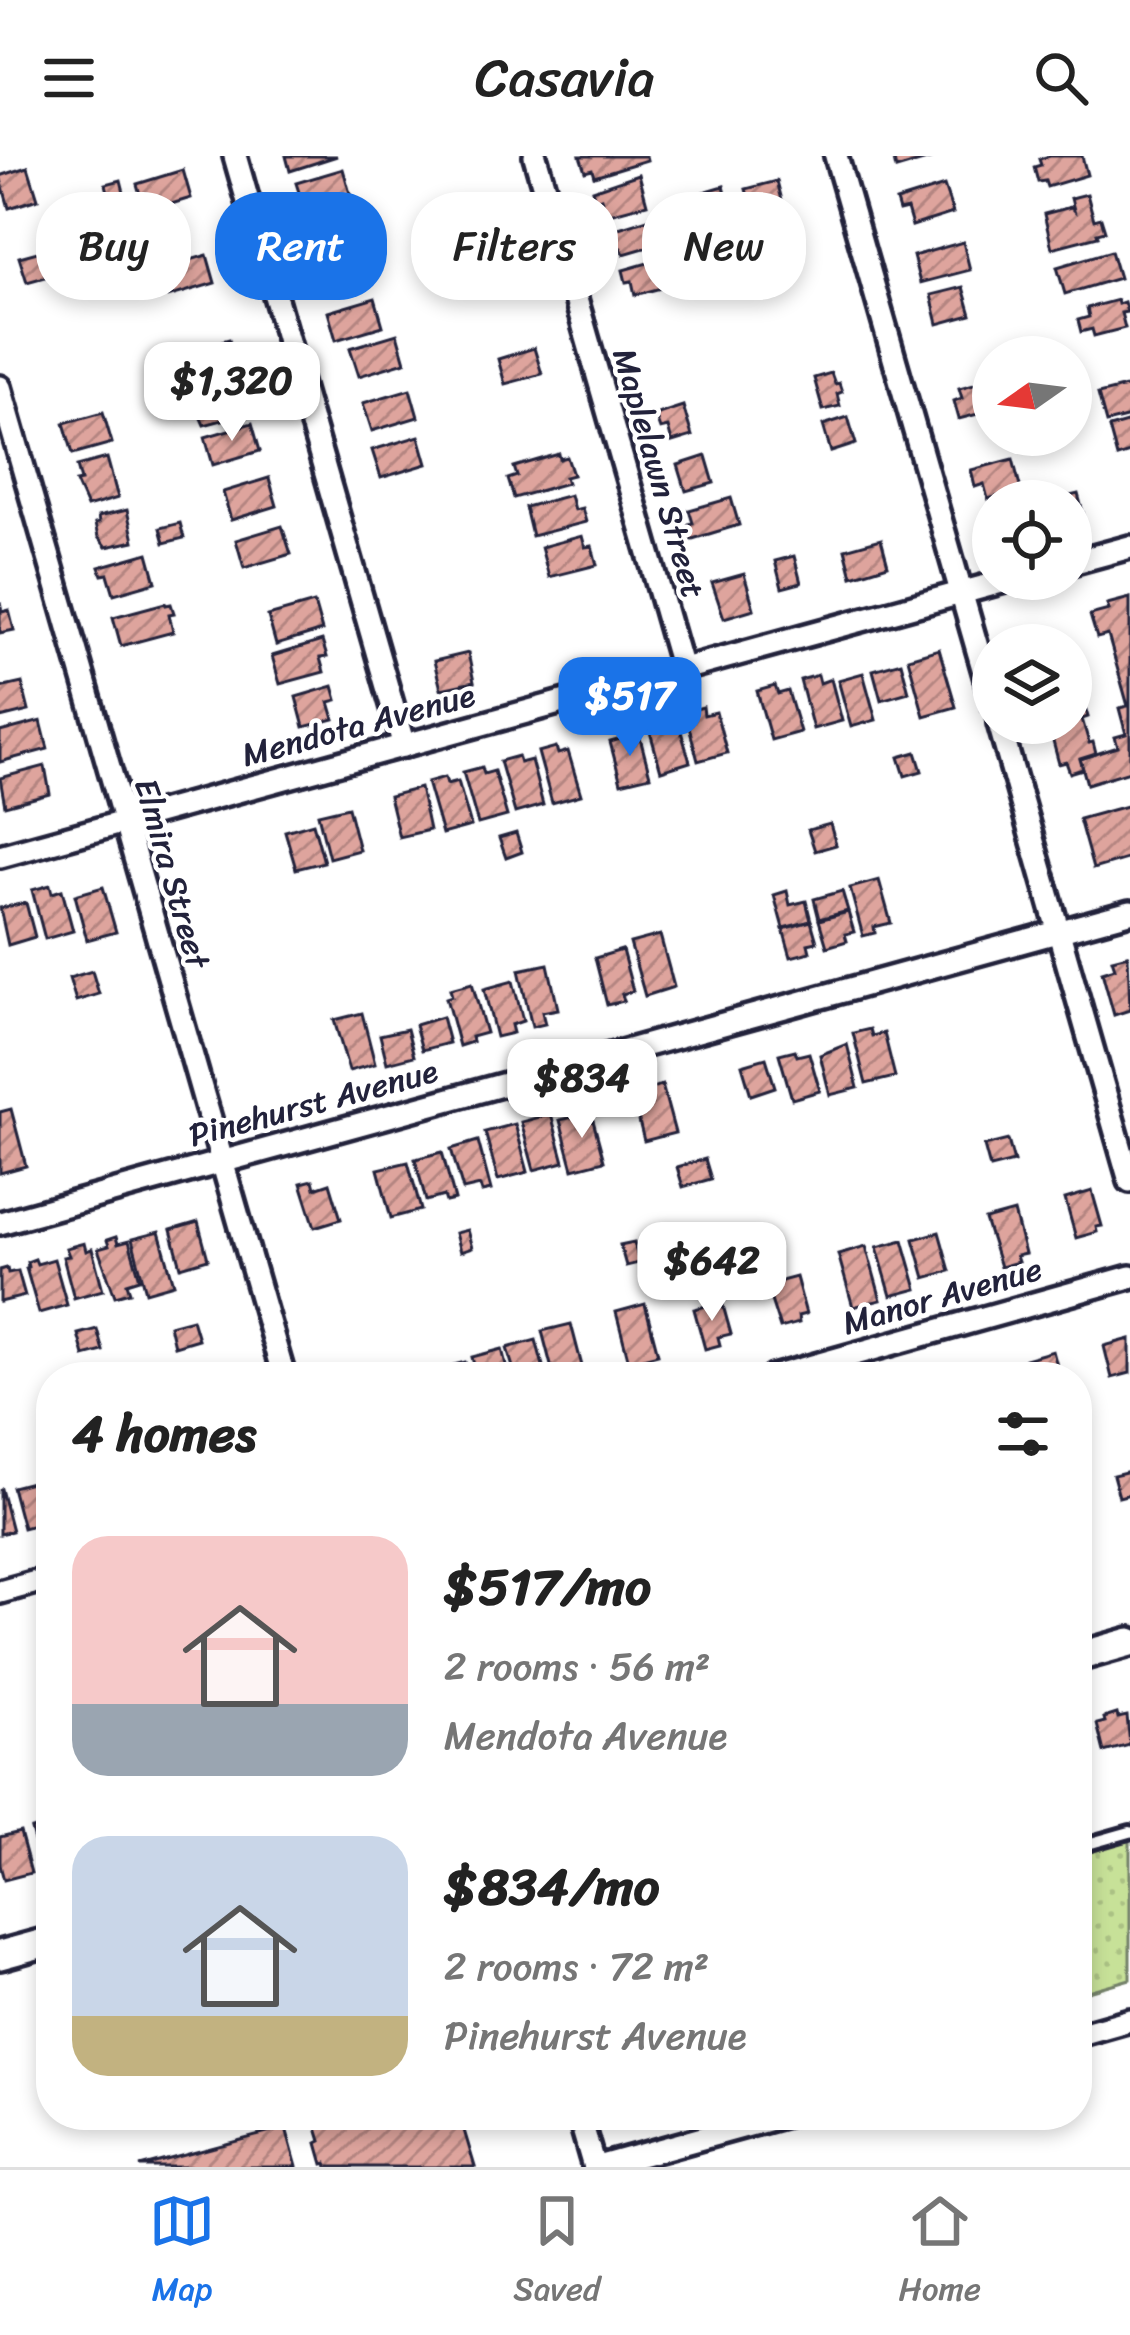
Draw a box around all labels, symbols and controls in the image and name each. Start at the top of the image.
text: Casavia [475,30,655,126]
icon: menu [36,45,102,111]
icon: search [1028,45,1094,111]
chip: Buy [36,192,191,300]
chip: Rent [215,192,387,300]
chip: Filters [411,192,618,300]
chip: New [642,192,806,300]
north arrow [972,336,1092,456]
map controls [972,336,1092,744]
street label: Maplelawn Street [596,341,723,605]
pin: $1,320 [134,342,330,444]
text: $1,320 [171,346,293,415]
button: locate [972,480,1092,600]
button: layers [972,624,1092,744]
pin: $517 [559,657,701,759]
text: $517 [585,661,675,730]
street label: Mendota Avenue [235,666,482,784]
street label: Elmira Street [117,771,227,977]
pin: $834 [511,1039,653,1141]
street label: Pinehurst Avenue [182,1042,444,1164]
text: $834 [534,1043,630,1112]
pin: $642 [641,1222,783,1324]
text: $642 [664,1226,760,1295]
street label: Manor Avenue [836,1240,1049,1352]
text: 4 homes [72,1389,256,1479]
icon: filters [990,1401,1056,1467]
text: $517/mo [444,1542,651,1632]
icon: home [168,1584,312,1728]
text: 2 rooms · 56 m² [444,1632,710,1701]
text: Mendota Avenue [444,1701,727,1770]
text: $834/mo [444,1842,659,1932]
icon: home [168,1884,312,2028]
text: 2 rooms · 72 m² [444,1932,709,2001]
text: Pinehurst Avenue [444,2001,746,2070]
tab: Map [149,2188,215,2318]
tab: Saved [513,2188,600,2318]
tab: Home [898,2188,981,2318]

